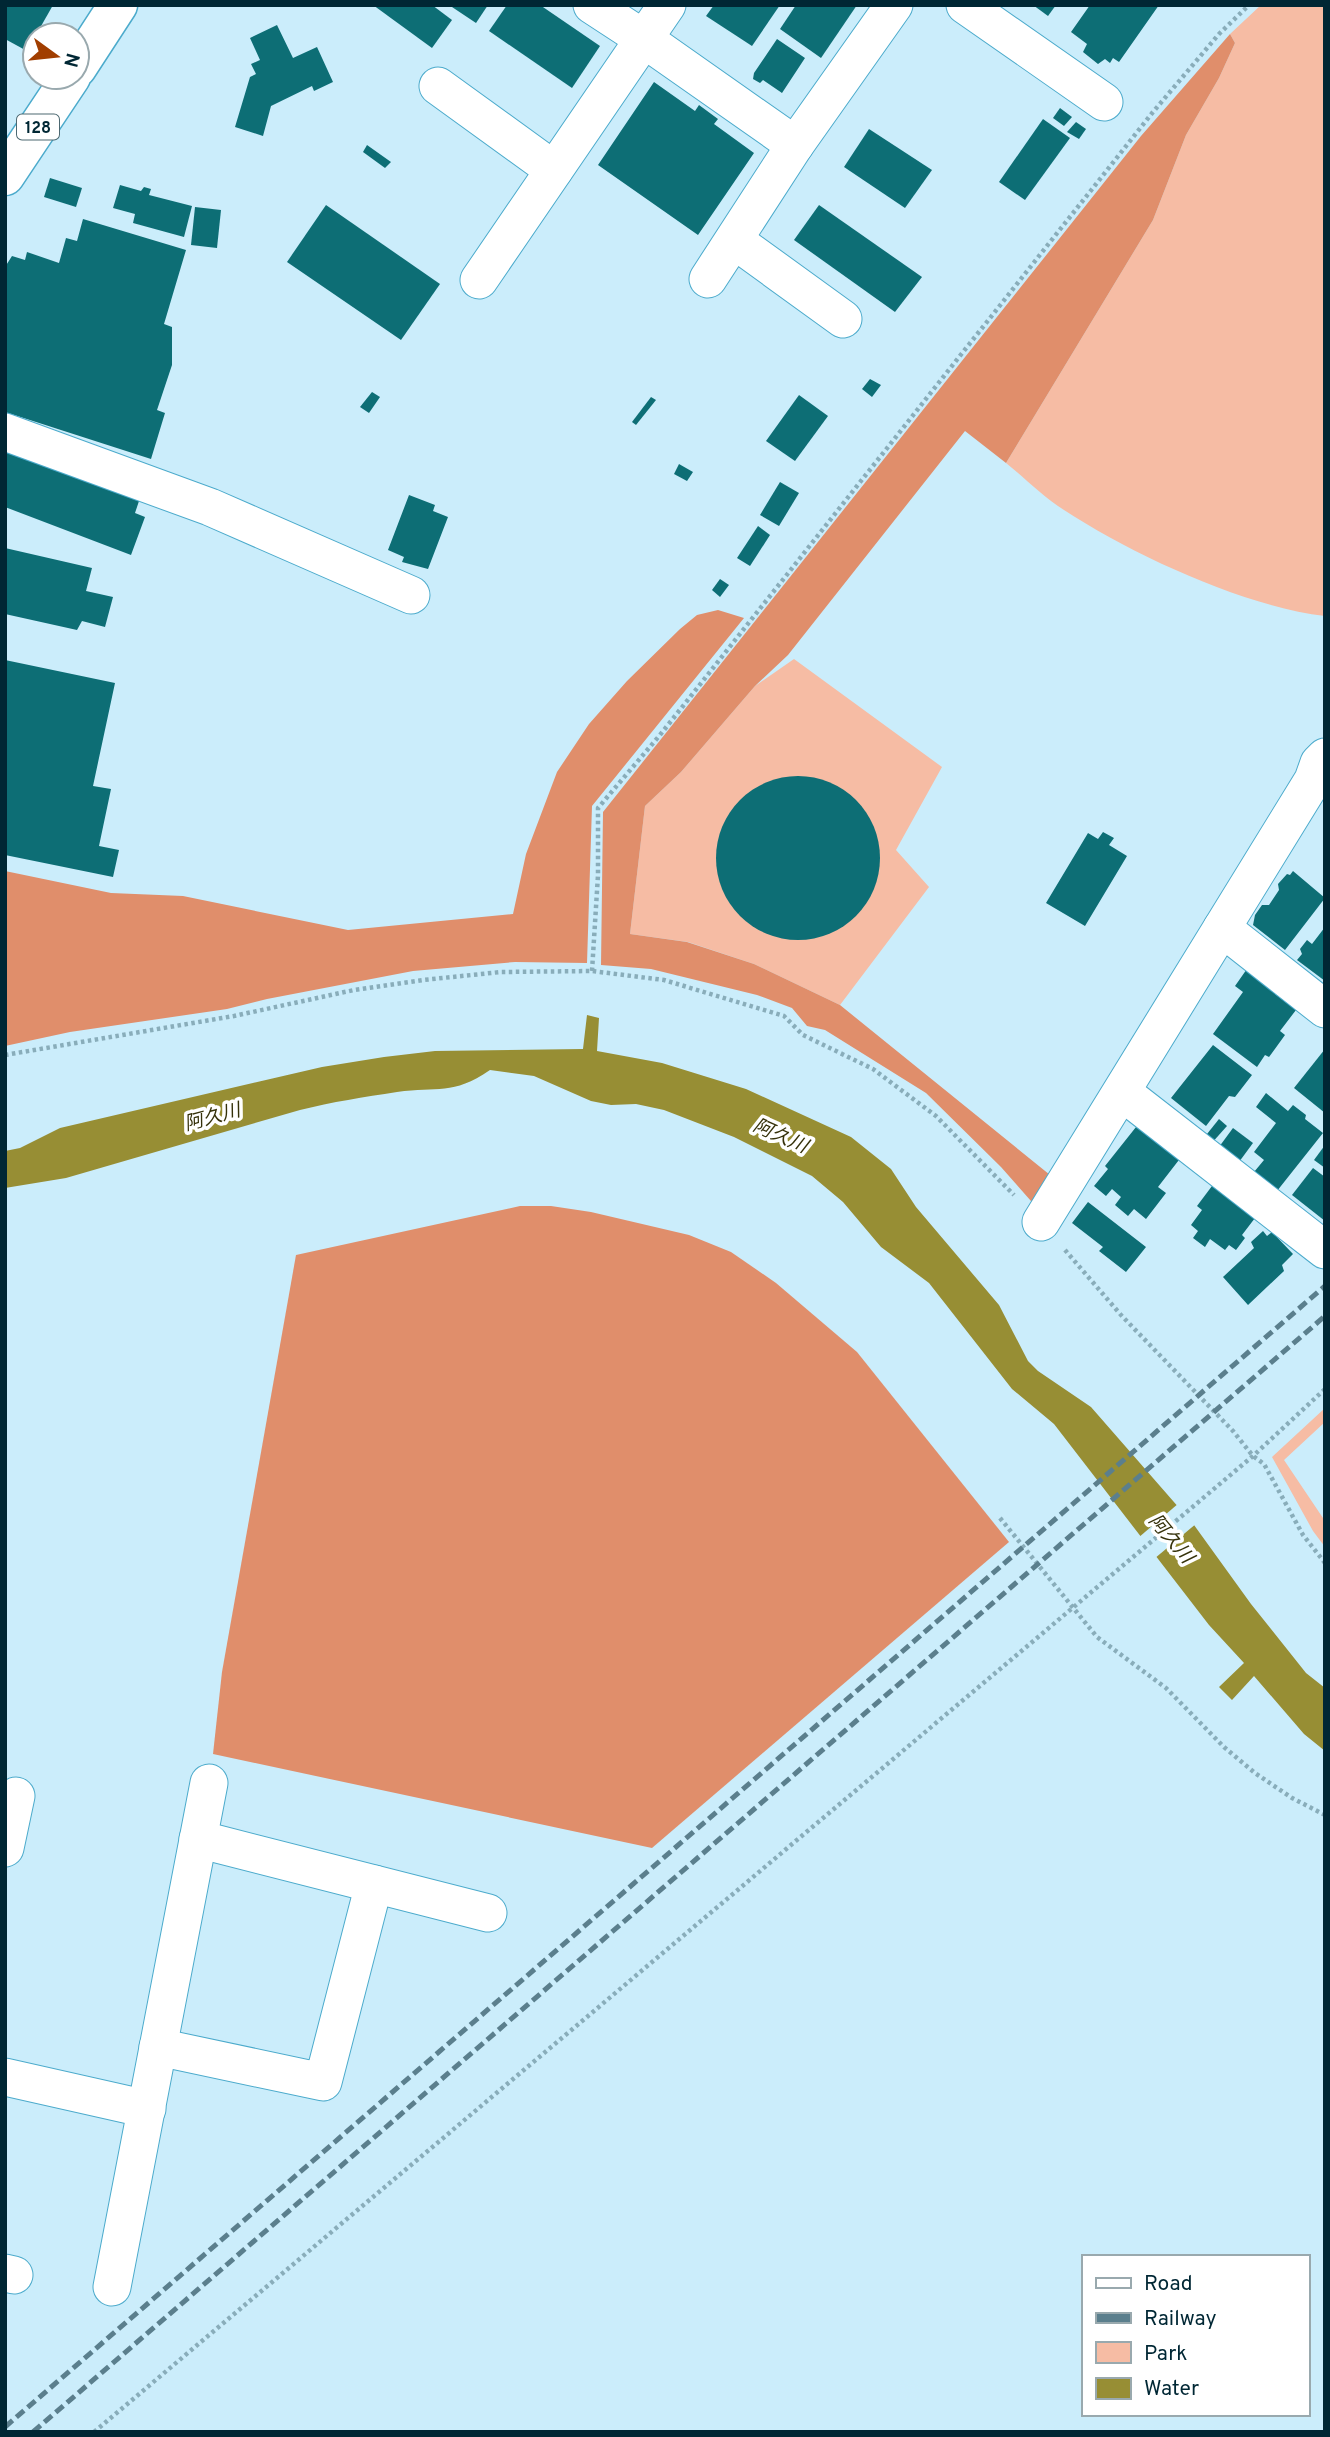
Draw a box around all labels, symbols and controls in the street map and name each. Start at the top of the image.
north arrow [21,21,91,91]
text: N [57,50,84,70]
road number: 128 [17,114,59,140]
water label: 阿久川 [182,1098,245,1137]
water label: 阿久川 [749,1114,813,1160]
water label: 阿久川 [1143,1510,1199,1570]
legend [1082,2255,1309,2416]
text: Road [1144,2271,1193,2298]
text: Railway [1144,2306,1217,2333]
text: Park [1144,2341,1187,2368]
text: Water [1144,2376,1199,2403]

